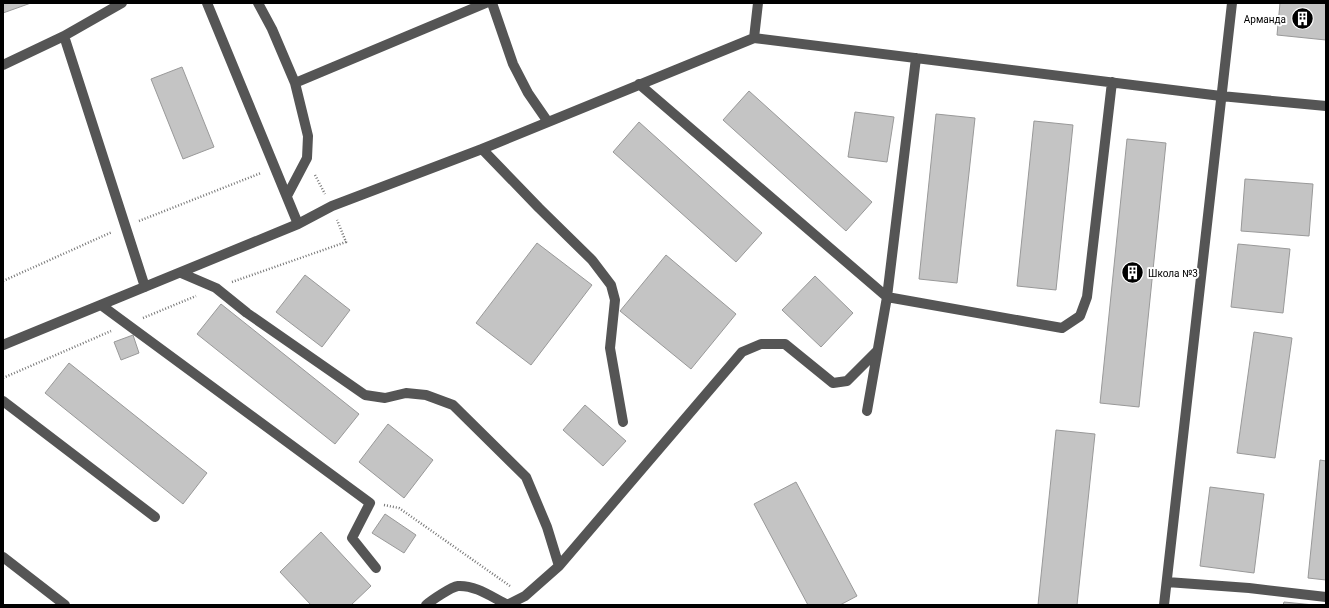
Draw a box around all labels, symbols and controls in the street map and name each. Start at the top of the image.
building icon: Арманда [1289,6,1315,32]
place label: Арманда [1244,14,1286,25]
building icon: Школа №3 [1120,260,1146,286]
place label: Школа №3 [1148,268,1198,279]

